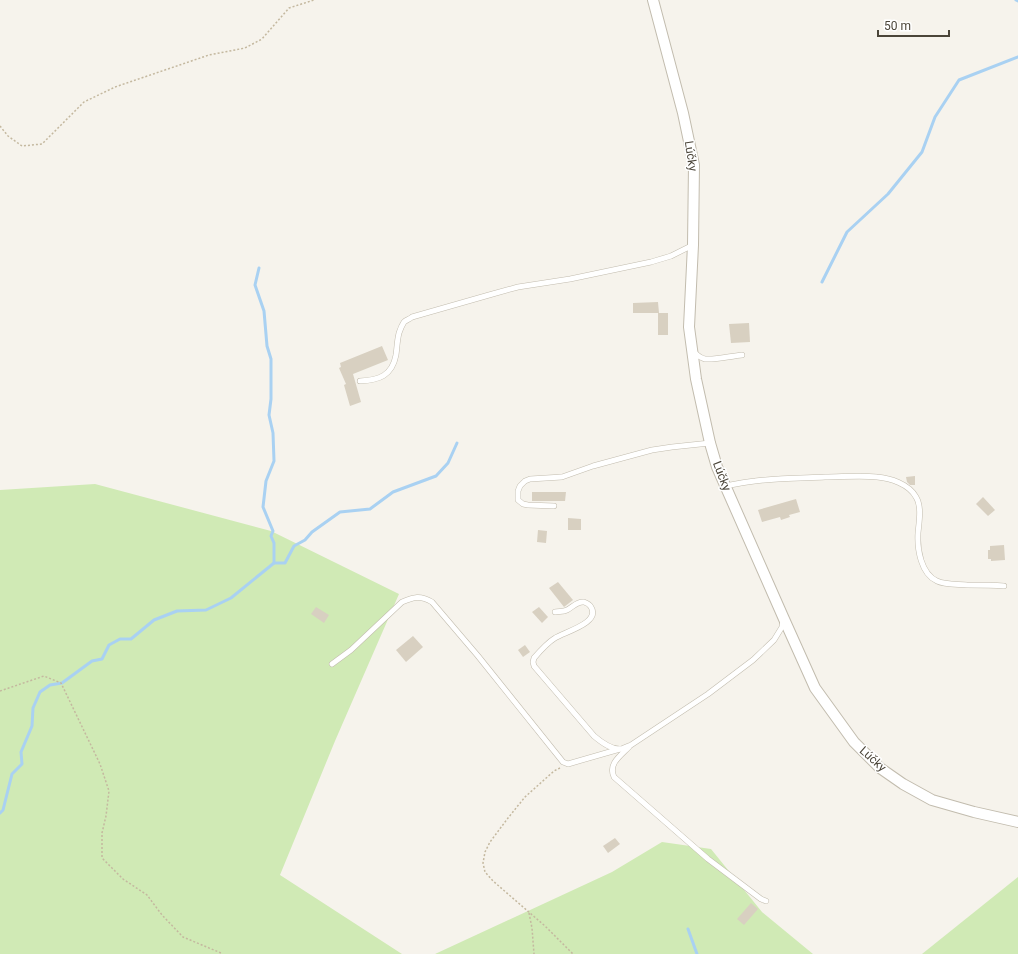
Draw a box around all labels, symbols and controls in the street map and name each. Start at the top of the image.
scale bar [878,12,949,38]
text: 50 m [884,19,911,33]
street label: Lúčky [682,140,700,173]
street label: Lúčky [710,459,734,493]
street label: Lúčky [857,743,889,775]

